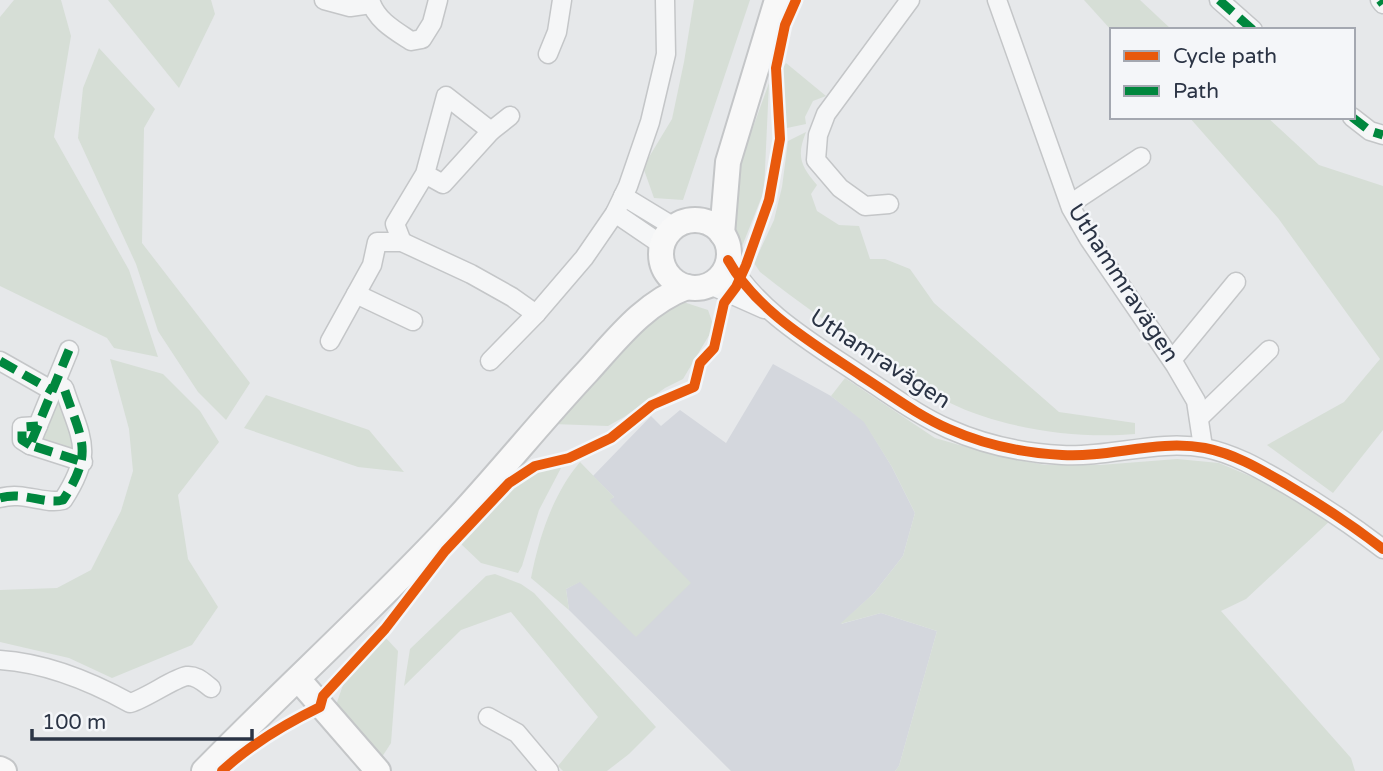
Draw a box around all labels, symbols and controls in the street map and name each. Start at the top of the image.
legend [1110,28,1355,119]
text: Cycle path [1173,44,1277,69]
text: Path [1173,79,1219,104]
street label: Uthammravägen [1061,199,1185,367]
street label: Uthamravägen [804,303,956,415]
scale bar [32,698,252,742]
text: 100 m [42,710,106,735]

